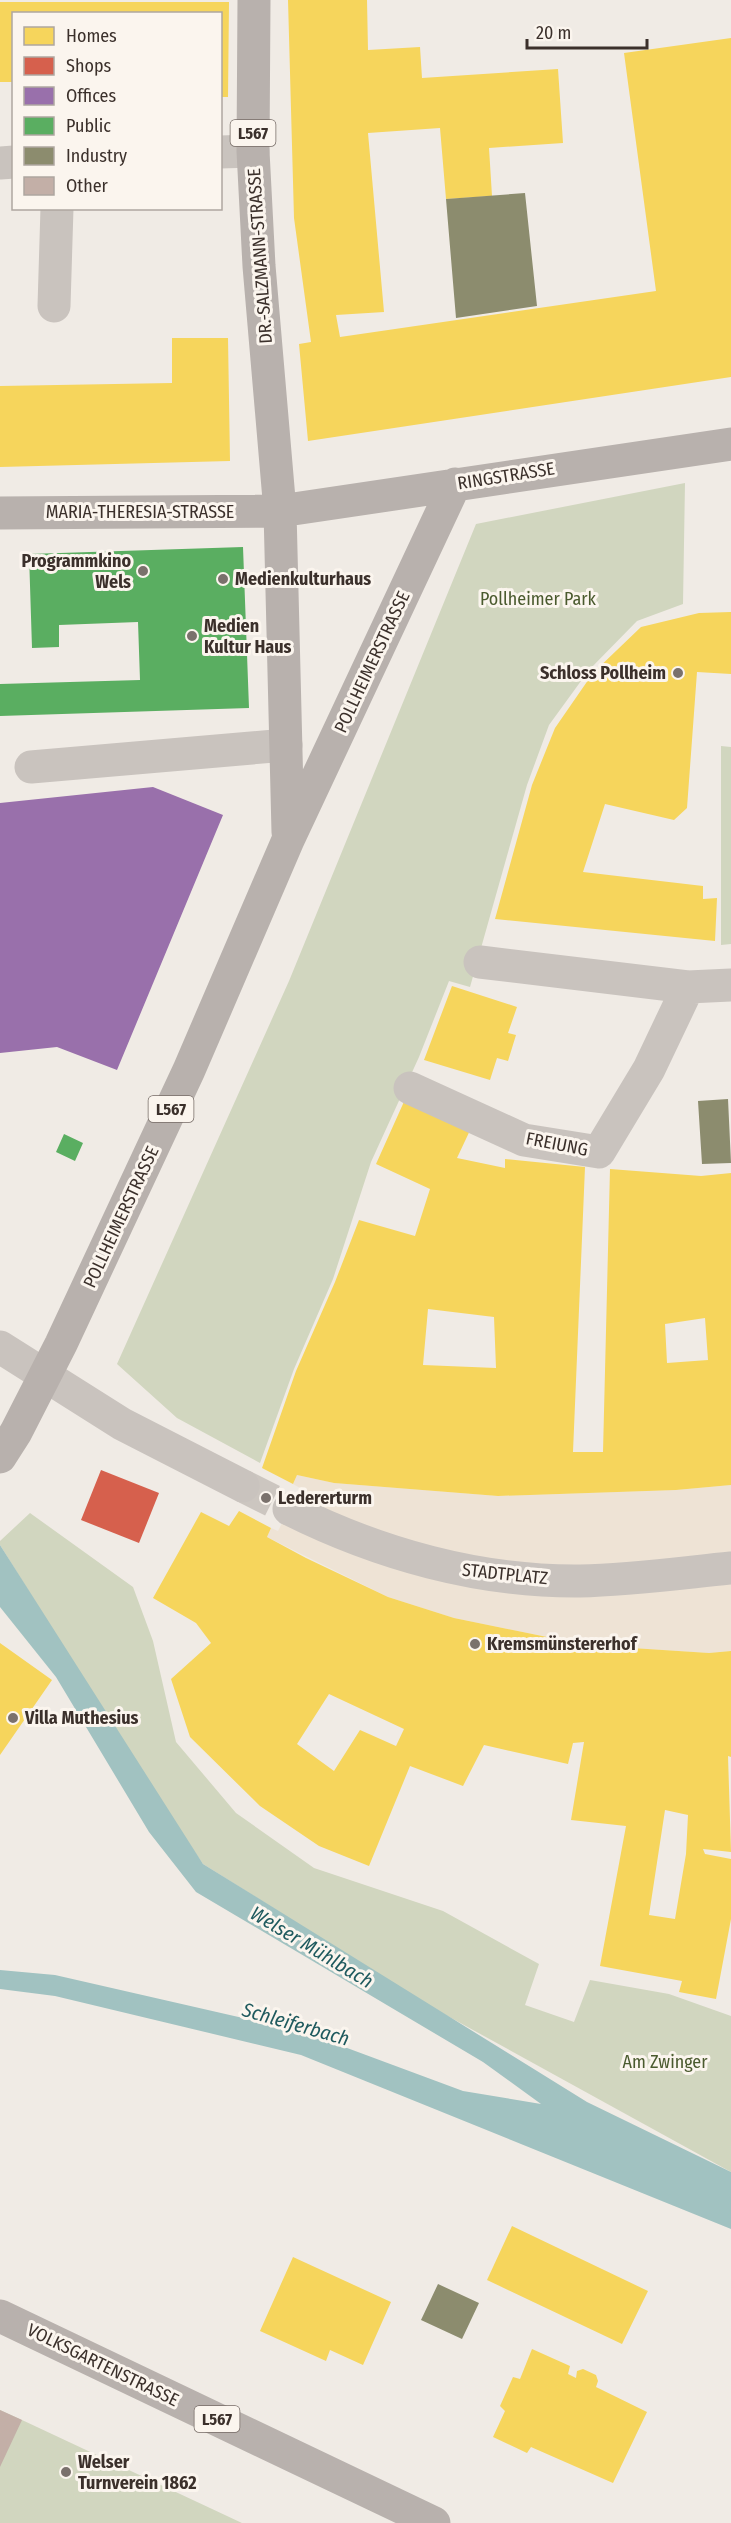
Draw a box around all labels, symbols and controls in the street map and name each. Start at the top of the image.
legend [12,12,222,210]
scale bar [527,12,647,50]
text: 20 m [536,22,571,44]
text: Homes [66,25,117,47]
text: Shops [66,55,111,77]
text: Offices [66,85,116,107]
text: Public [66,115,111,137]
road number: L567 [230,120,276,146]
text: Industry [66,145,127,167]
street label: DR.-SALZMANN-STRASSE [243,167,277,345]
text: Other [66,175,109,197]
street label: RINGSTRASSE [456,457,556,495]
street label: MARIA-THERESIA-STRASSE [46,501,234,523]
place label: Programmkino Wels [22,550,131,593]
marker: Programmkino Wels [136,564,150,578]
place label: Medienkulturhaus [235,568,371,590]
marker: Medienkulturhaus [216,572,230,586]
street label: POLLHEIMERSTRASSE [330,588,414,736]
park label: Pollheimer Park [480,588,597,610]
place label: Medien Kultur Haus [204,615,292,658]
marker: Medien Kultur Haus [185,629,199,643]
place label: Schloss Pollheim [540,662,666,684]
marker: Schloss Pollheim [671,666,685,680]
road number: L567 [148,1096,194,1122]
street label: FREIUNG [524,1127,590,1161]
street label: POLLHEIMERSTRASSE [79,1143,163,1291]
place label: Ledererturm [278,1487,372,1509]
marker: Ledererturm [259,1491,273,1505]
street label: STADTPLATZ [461,1559,549,1589]
place label: Kremsmünstererhof [487,1633,639,1655]
marker: Kremsmünstererhof [468,1637,482,1651]
place label: Villa Muthesius [24,1707,139,1729]
marker: Villa Muthesius [6,1711,20,1725]
water label: Welser Mühlbach [246,1901,378,1993]
water label: Schleiferbach [239,1997,352,2051]
park label: Am Zwinger [622,2051,708,2073]
street label: VOLKSGARTENSTRASSE [24,2319,182,2411]
road number: L567 [194,2406,240,2432]
place label: Welser Turnverein 1862 [78,2451,197,2494]
marker: Welser Turnverein 1862 [59,2465,73,2479]

